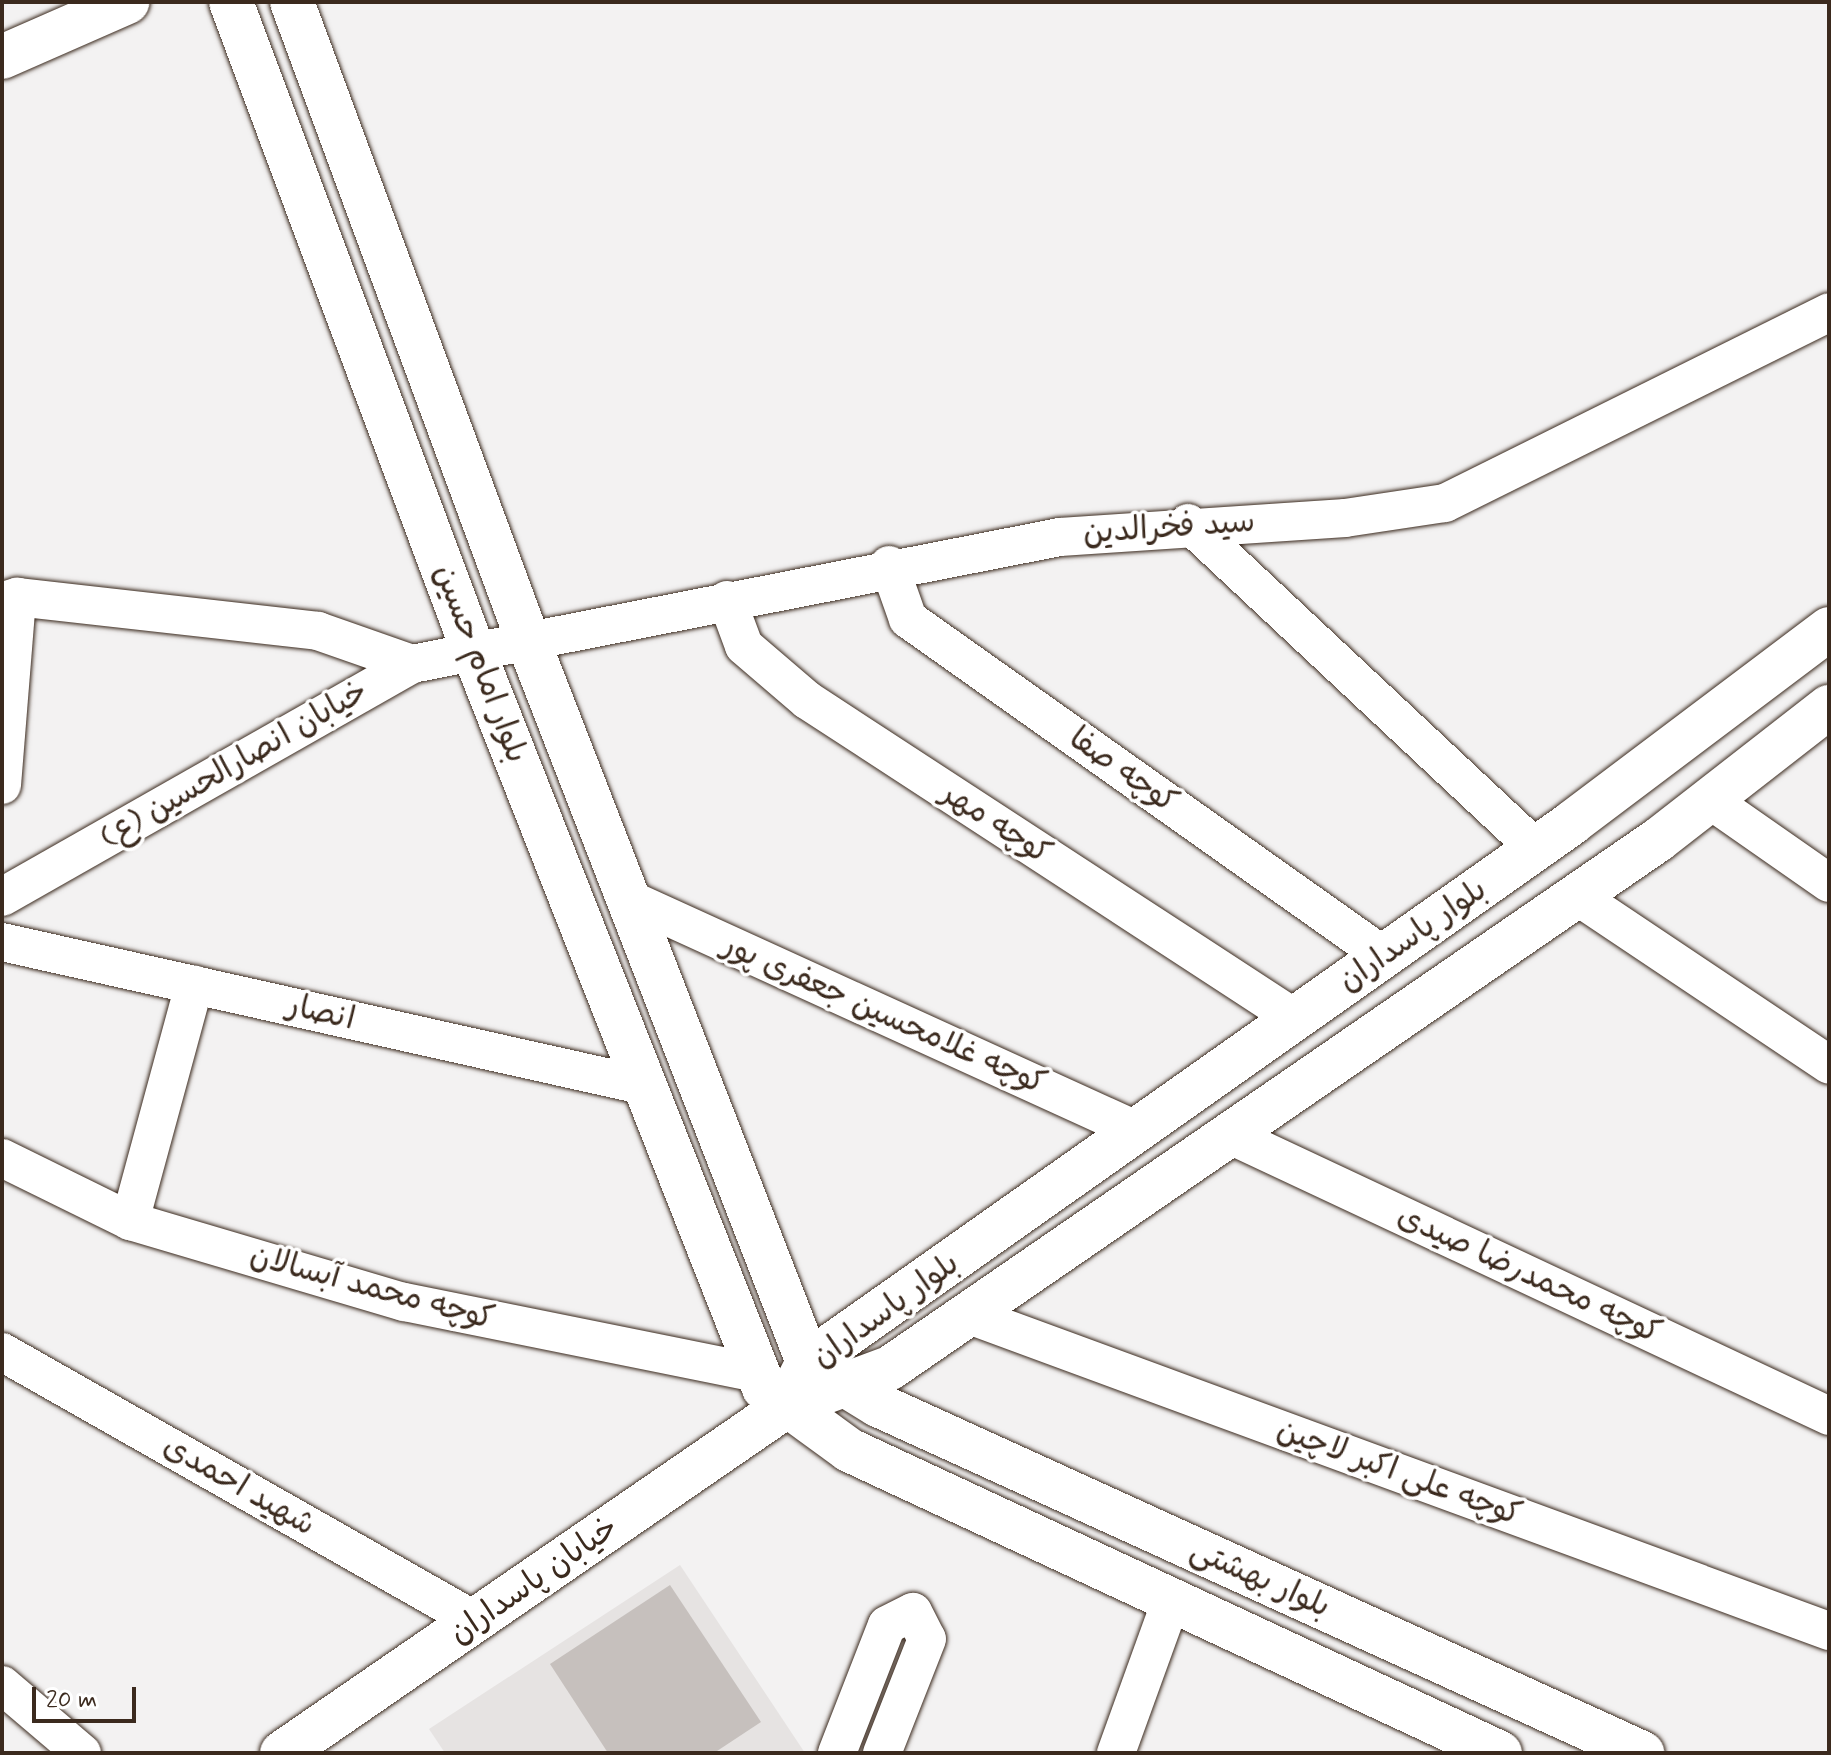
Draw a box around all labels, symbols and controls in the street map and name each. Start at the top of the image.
street label: سید فخرالدین [1082,503,1256,553]
street label: بلوار امام حسین [425,559,535,769]
street label: خیابان انصارالحسین (ع) [93,673,375,857]
street label: کوچه صفا [1061,720,1185,822]
street label: کوچه مهر [934,775,1058,873]
street label: بلوار پاسداران [1332,871,1494,1001]
street label: کوچه غلامحسین جعفری پور [716,926,1052,1104]
street label: انصار [283,987,359,1039]
street label: کوچه محمدرضا صیدی [1391,1197,1667,1353]
street label: کوچه محمد آبسالان [246,1237,498,1339]
street label: بلوار پاسداران [805,1245,967,1377]
street label: کوچه علی اکبر لاچین [1272,1411,1526,1535]
street label: شهید احمدی [156,1427,322,1545]
street label: خیابان پاسداران [442,1509,626,1653]
street label: بلوار بهشتی [1184,1531,1336,1627]
scale bar [36,1671,140,1721]
text: 20 m [46,1685,97,1716]

